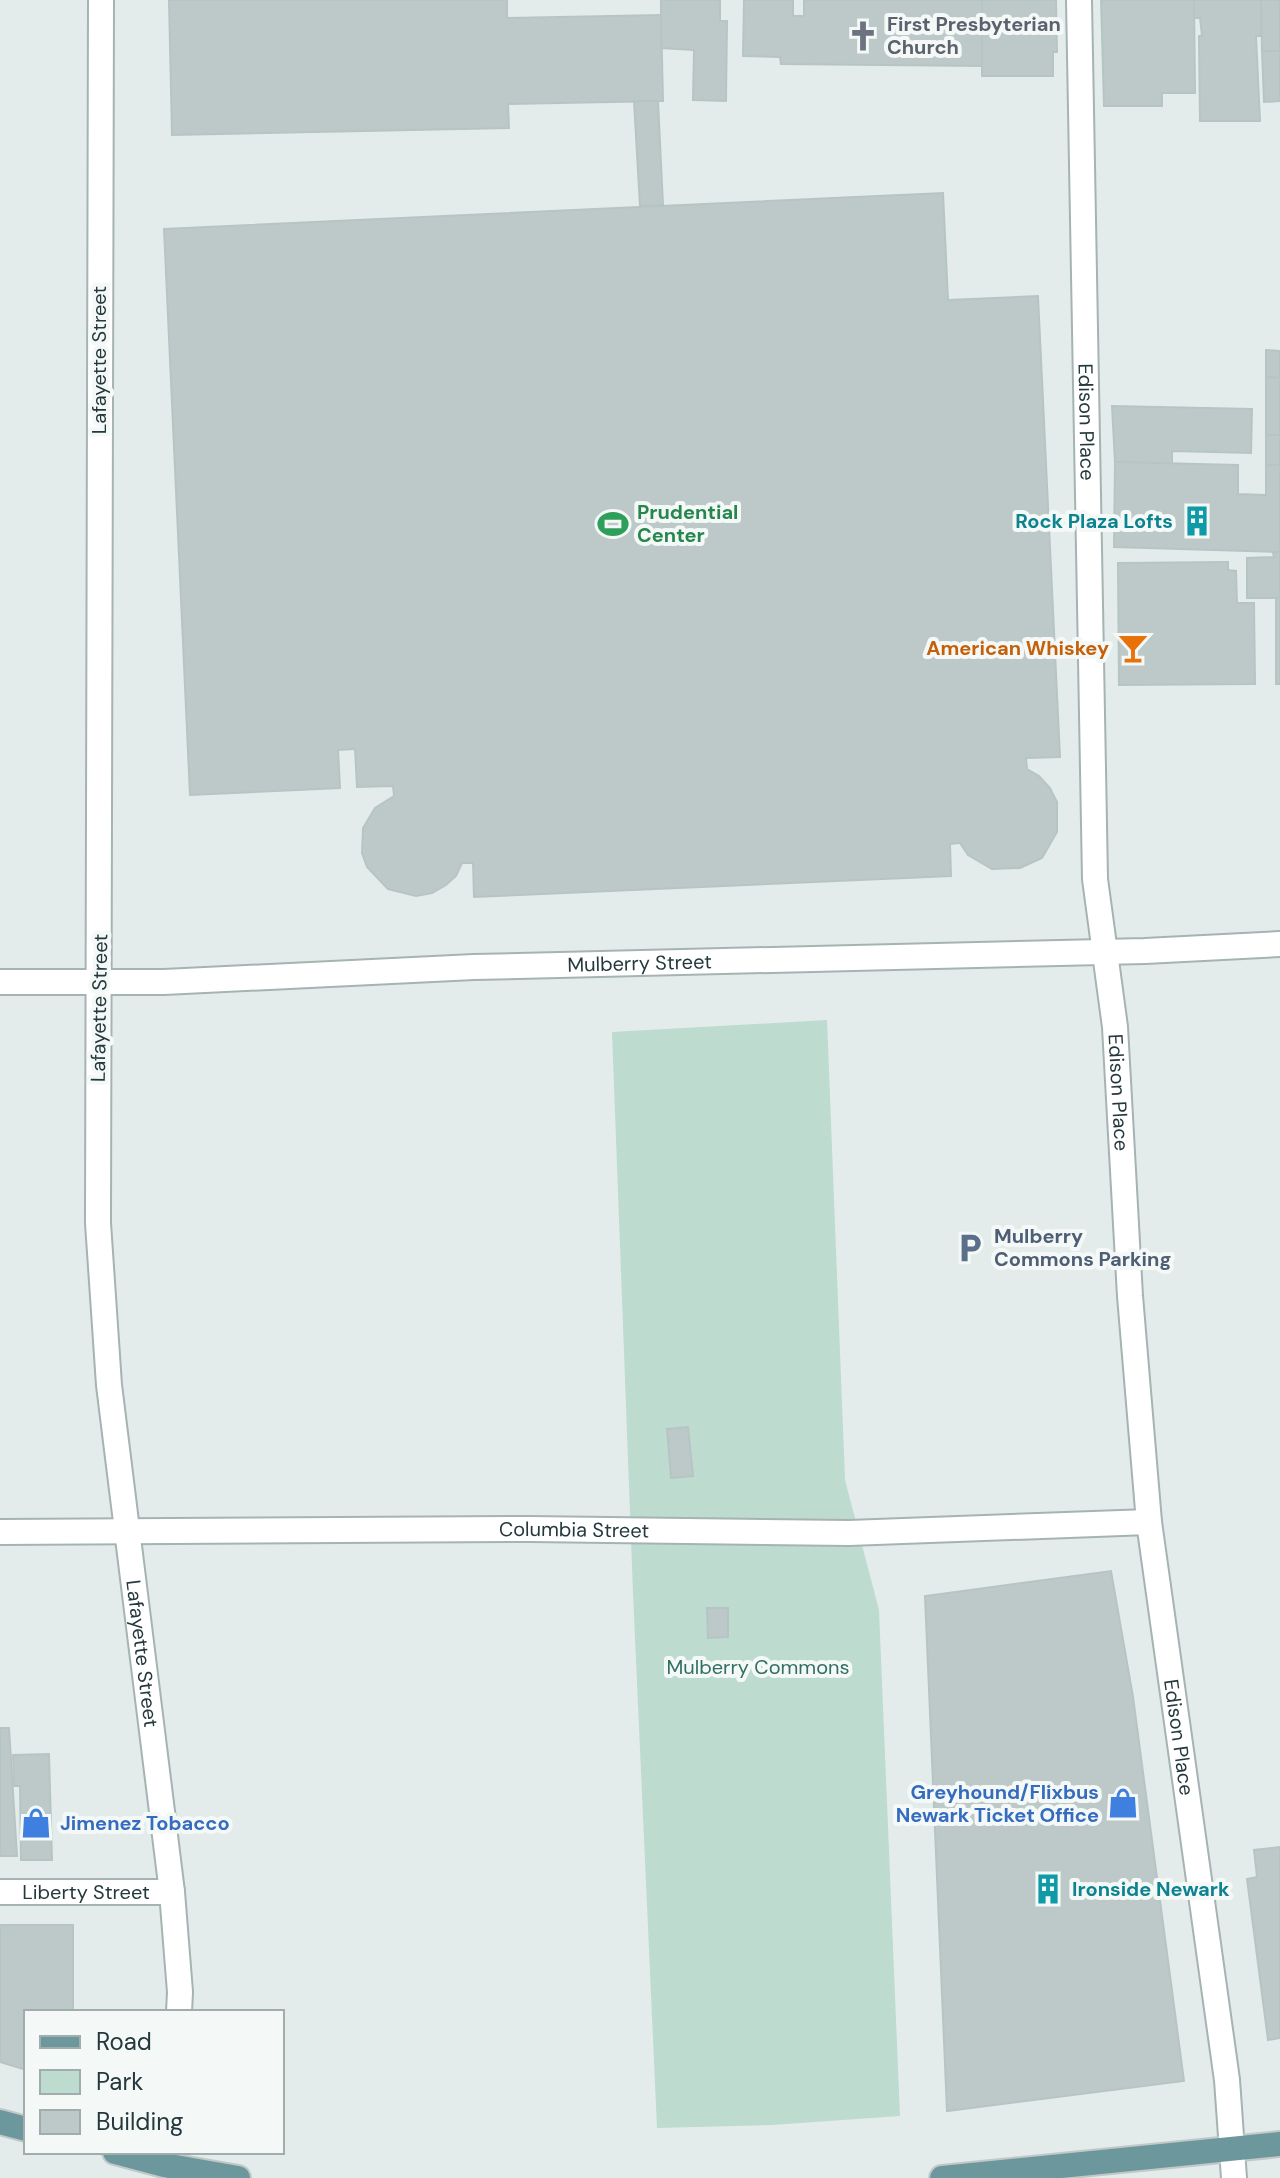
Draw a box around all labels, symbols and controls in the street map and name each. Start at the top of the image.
place label: First Presbyterian Church [887,11,1061,60]
church icon: First Presbyterian Church [846,19,880,53]
street label: Lafayette Street [86,286,112,434]
street label: Edison Place [1073,363,1101,481]
place label: Prudential Center [637,499,738,548]
building icon: Rock Plaza Lofts [1180,504,1214,538]
sports icon: Prudential Center [596,507,630,541]
place label: Rock Plaza Lofts [1015,508,1173,534]
bar icon: American Whiskey [1116,631,1150,665]
place label: American Whiskey [926,635,1109,661]
street label: Lafayette Street [85,933,113,1082]
street label: Mulberry Street [567,948,712,978]
street label: Edison Place [1102,1033,1135,1152]
place label: Mulberry Commons Parking [994,1223,1171,1272]
parking icon: Mulberry Commons Parking [953,1231,987,1265]
street label: Columbia Street [499,1516,649,1543]
street label: Lafayette Street [120,1578,164,1729]
park label: Mulberry Commons [666,1654,850,1680]
street label: Edison Place [1158,1677,1200,1797]
place label: Greyhound/Flixbus Newark Ticket Office [896,1779,1099,1828]
shop icon: Greyhound/Flixbus Newark Ticket Office [1106,1786,1140,1820]
shop icon: Jimenez Tobacco [19,1806,53,1840]
place label: Jimenez Tobacco [60,1810,230,1836]
building icon: Ironside Newark [1031,1872,1065,1906]
place label: Ironside Newark [1072,1876,1230,1902]
street label: Liberty Street [22,1879,150,1905]
legend [24,2010,284,2154]
text: Road [96,2026,152,2057]
text: Park [96,2066,143,2097]
text: Building [96,2106,183,2137]

